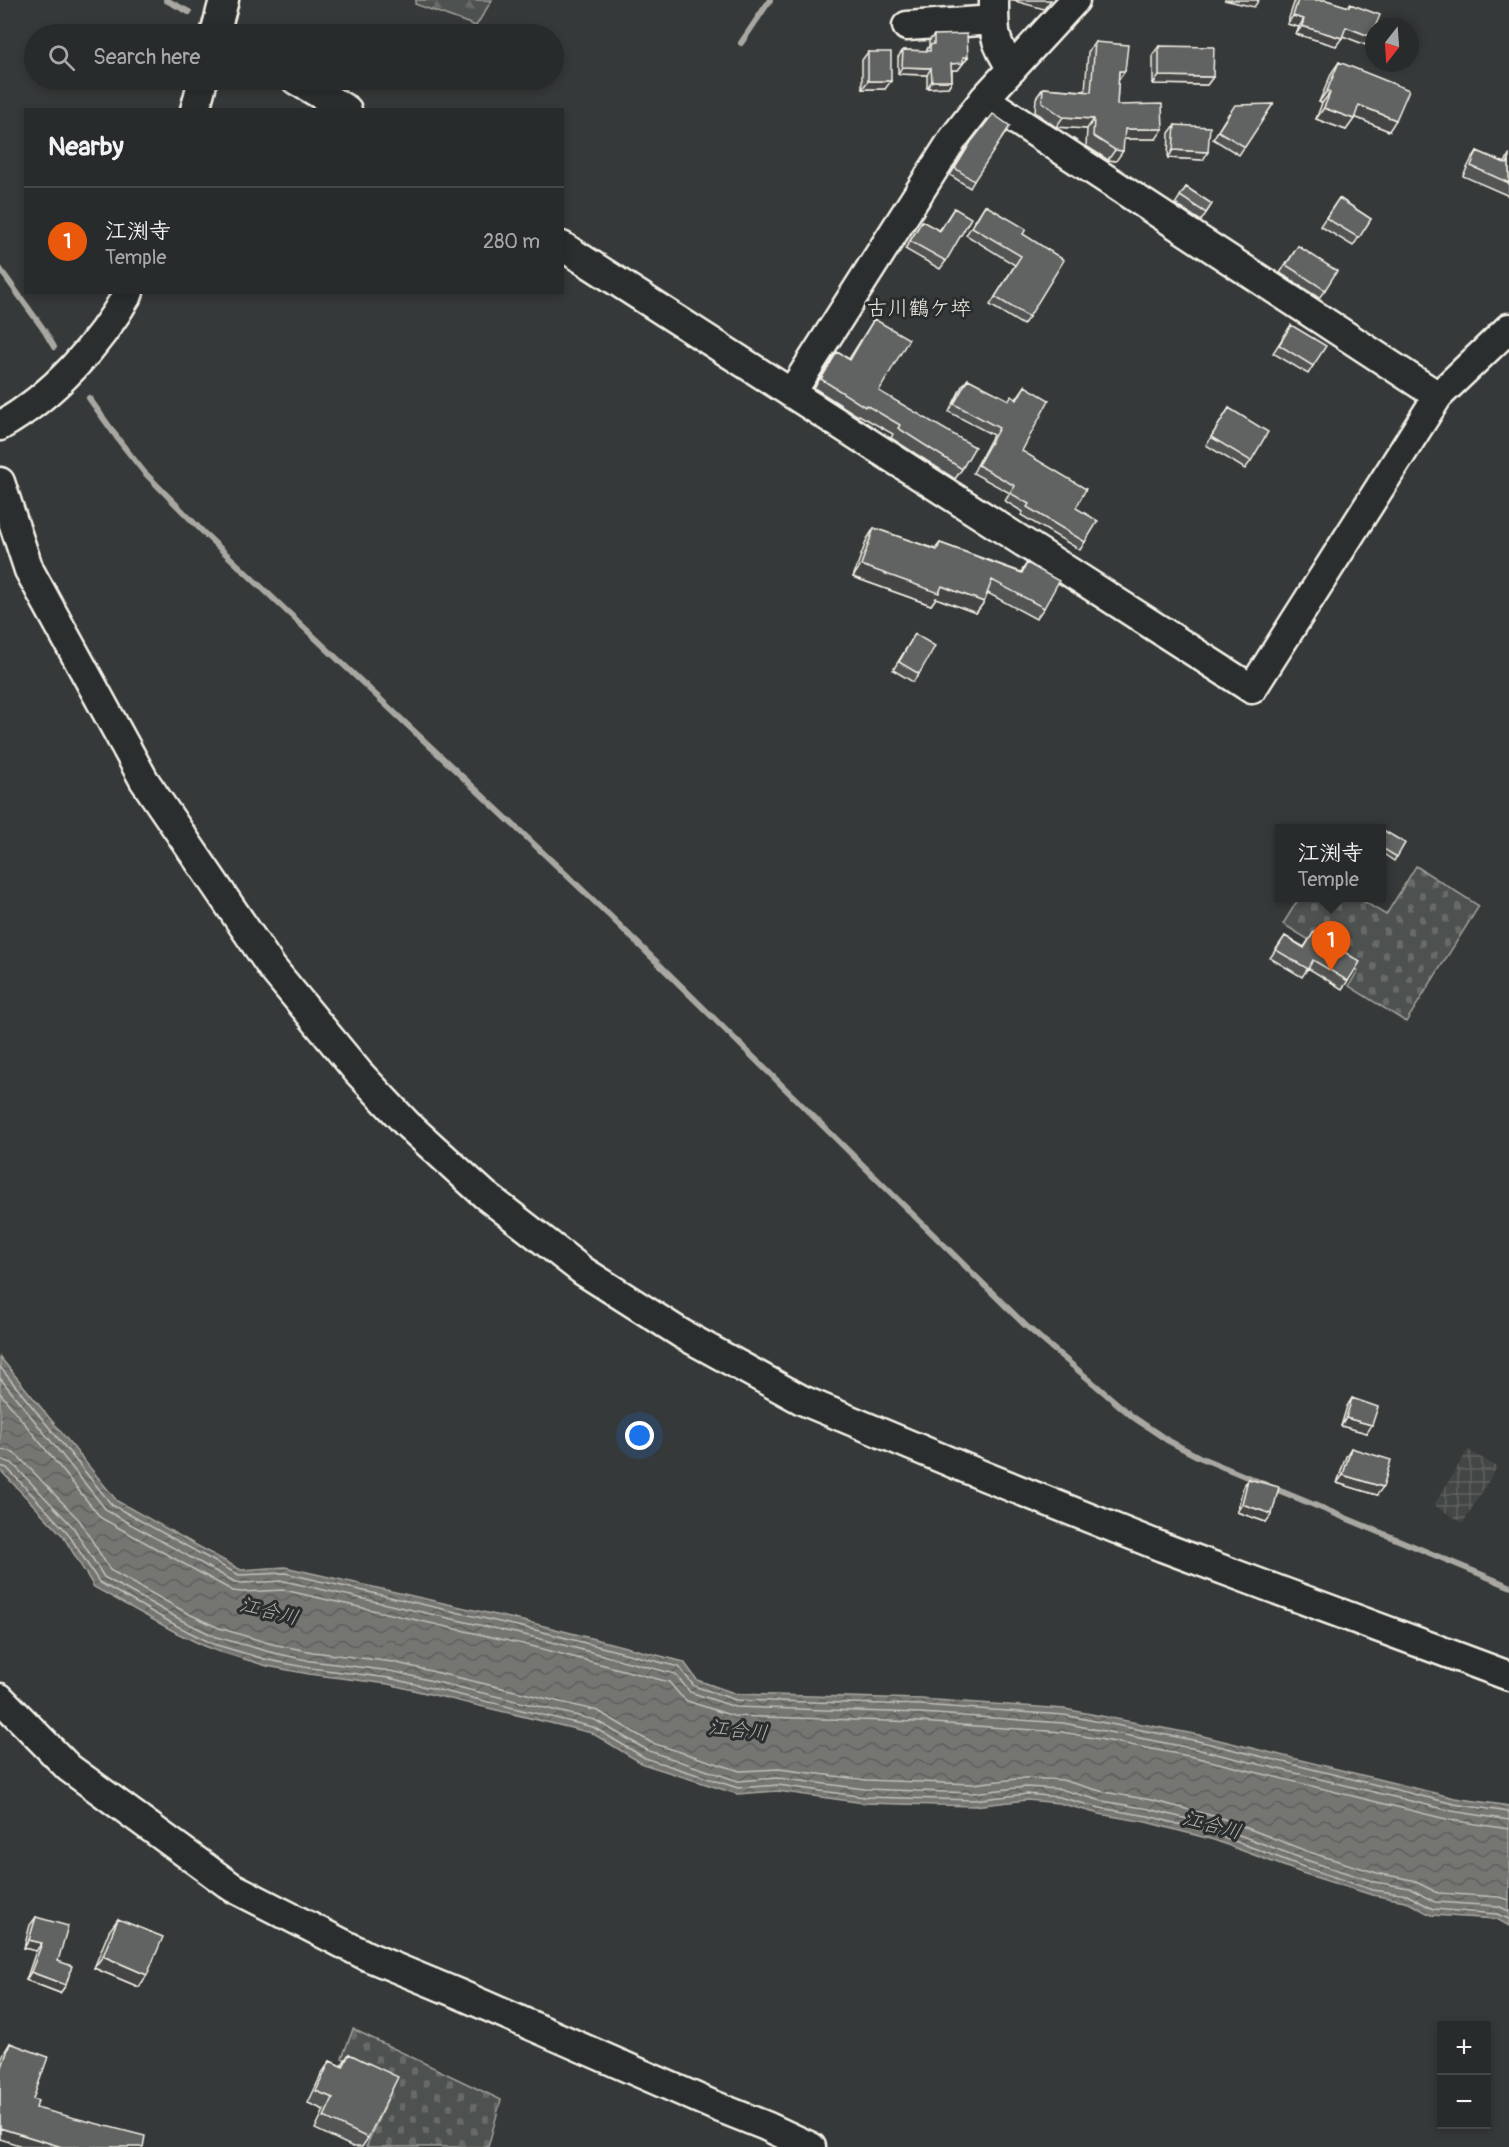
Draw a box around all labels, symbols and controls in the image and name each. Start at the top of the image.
north arrow [1365,18,1419,72]
search box [24,24,564,90]
icon: search [45,41,78,74]
text: Search here [93,43,200,71]
text: Nearby [48,131,124,163]
text: 江渕寺 [105,217,171,245]
text: 1 [64,229,71,254]
text: 280 m [483,229,540,254]
text: Temple [105,245,166,270]
district label: 古川鶴ケ埣 [867,295,972,322]
popup [1275,824,1386,902]
text: 江渕寺 [1297,839,1364,867]
text: Temple [1297,867,1359,892]
pin: 1 [1312,922,1350,971]
your location [625,1421,654,1450]
water label: 江合川 [237,1592,301,1630]
water label: 江合川 [707,1714,769,1746]
water label: 江合川 [1180,1805,1244,1845]
map controls [1437,2021,1491,2129]
button: + [1437,2021,1491,2075]
button: − [1437,2075,1491,2129]

